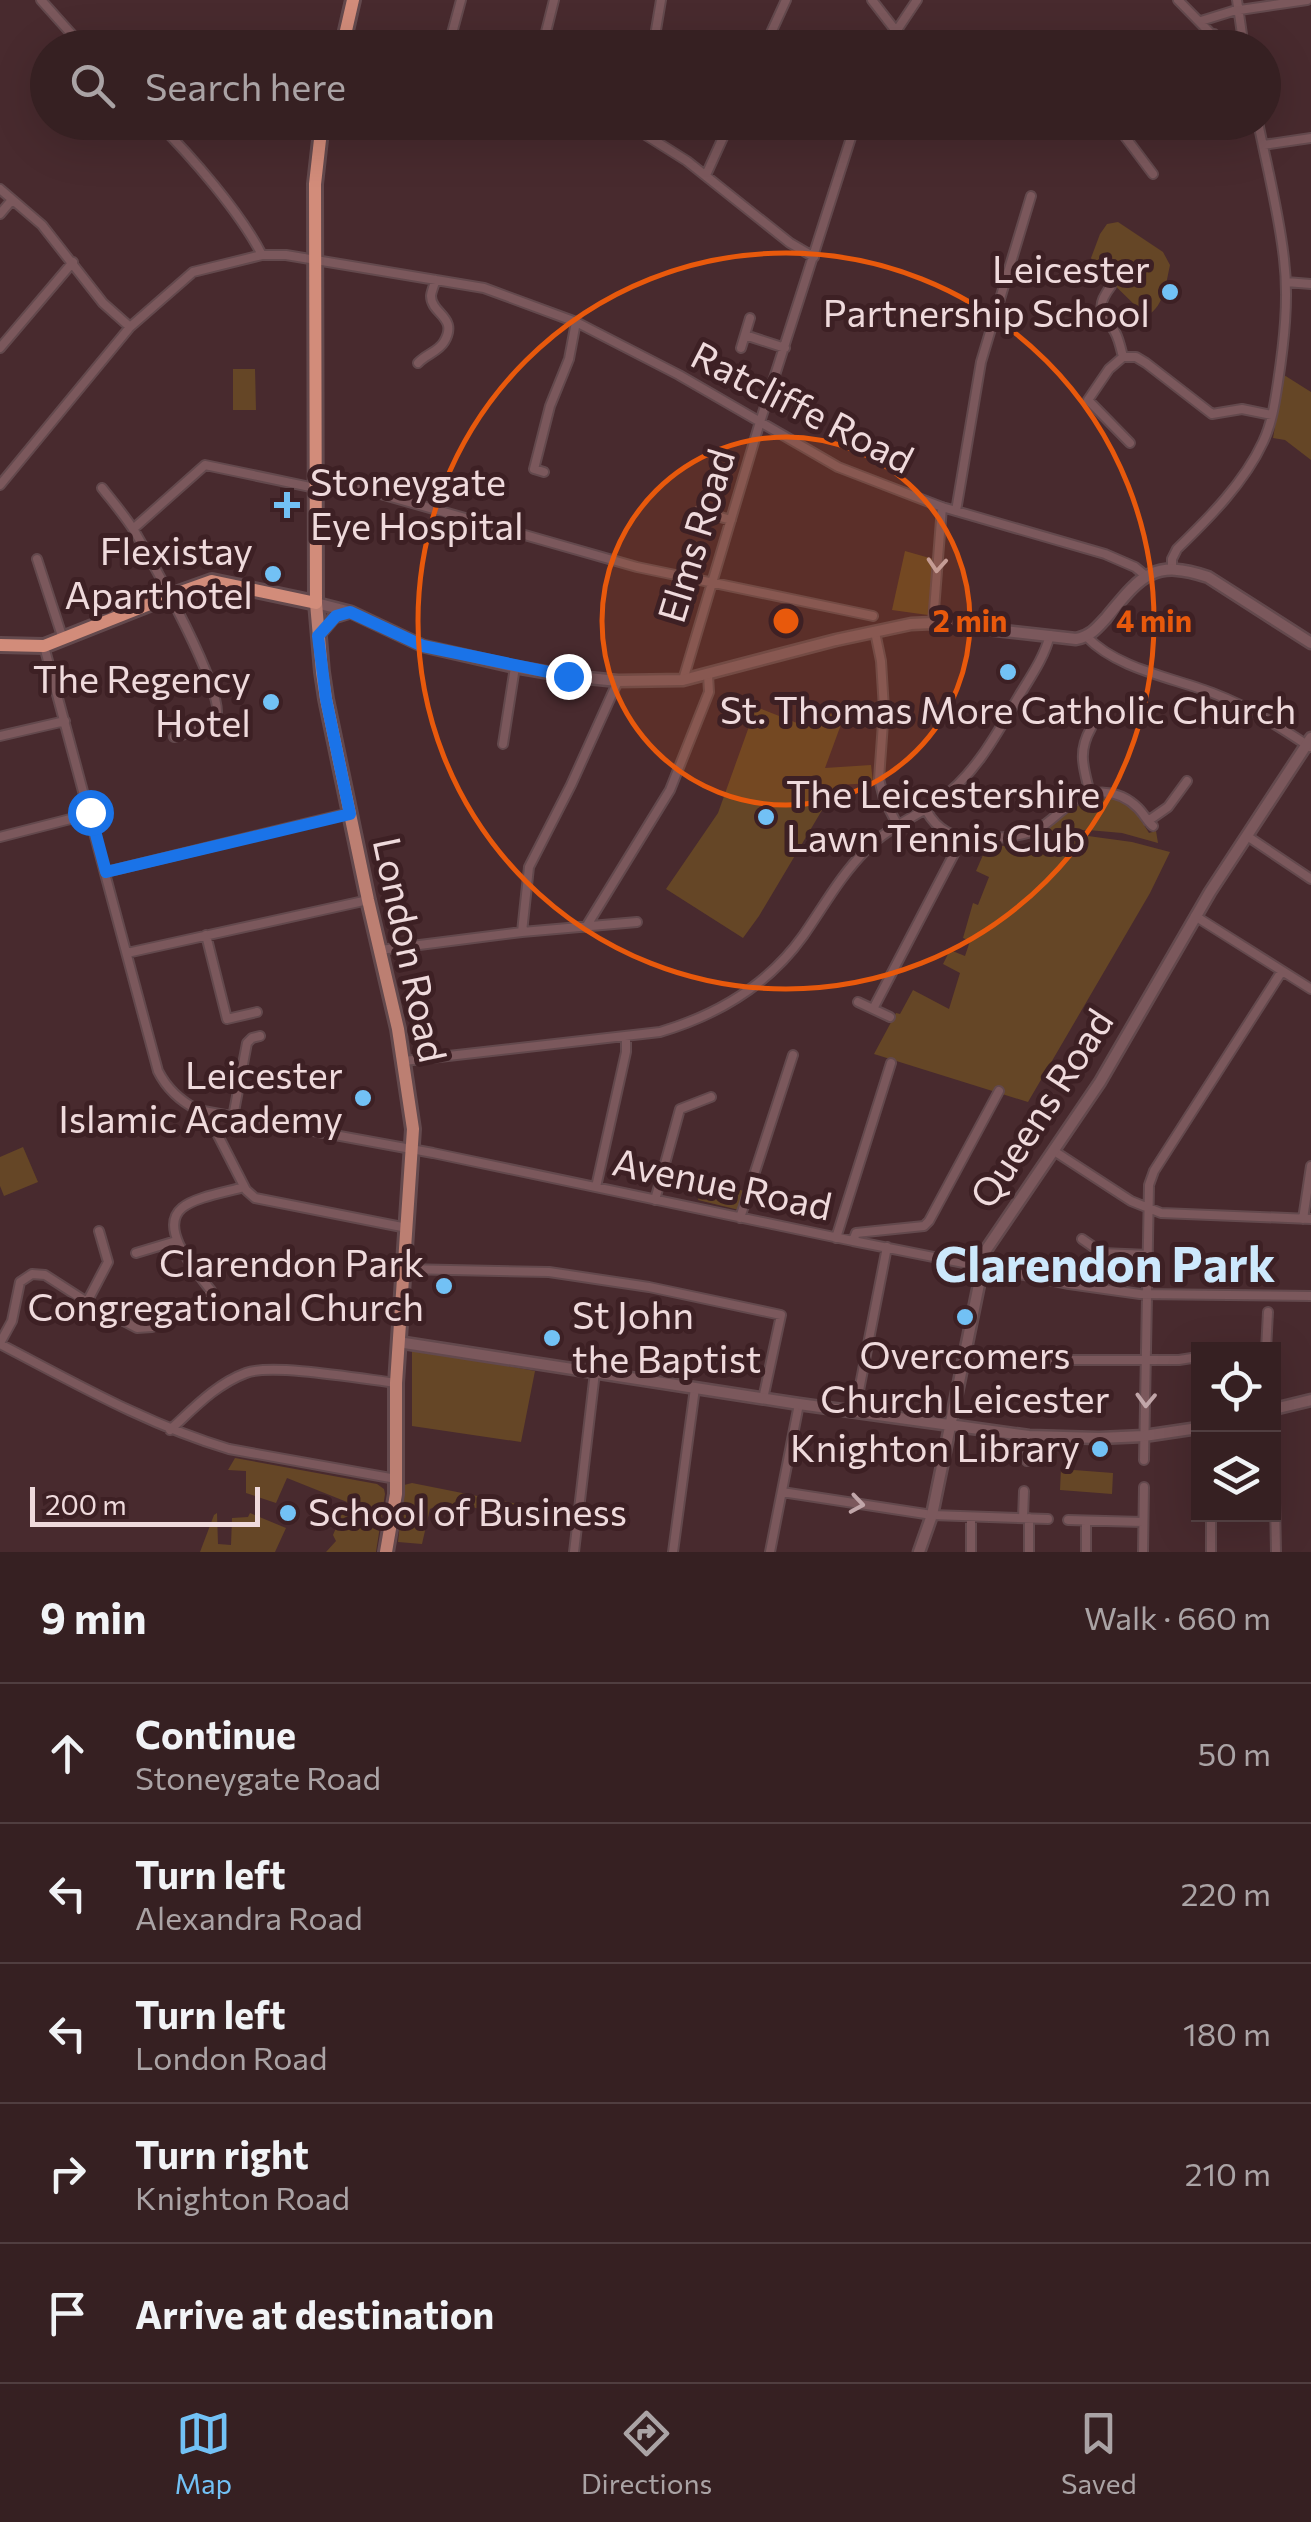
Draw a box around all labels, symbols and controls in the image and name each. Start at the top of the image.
search box [30,30,1281,140]
icon: search [65,58,120,113]
text: Search here [145,62,346,109]
place label: Leicester Partnership School [823,244,1150,335]
marker: Leicester Partnership School [1159,281,1181,303]
street label: Ratcliffe Road [684,330,922,482]
street label: Elms Road [646,443,743,628]
place label: Stoneygate Eye Hospital [310,457,524,548]
marker: Stoneygate Eye Hospital [274,492,300,518]
place label: Flexistay Aparthotel [64,526,253,617]
one-way arrow [927,558,949,574]
marker: Flexistay Aparthotel [262,563,284,585]
text: 2 min [933,601,1007,638]
text: 4 min [1116,601,1192,638]
centre of rings [768,603,804,639]
place label: The Regency Hotel [33,654,251,745]
route end [546,654,592,700]
marker: St. Thomas More Catholic Church [997,661,1019,683]
place label: St. Thomas More Catholic Church [720,685,1296,732]
marker: The Regency Hotel [260,691,282,713]
place label: The Leicestershire Lawn Tennis Club [786,769,1100,860]
route start [68,790,114,836]
marker: The Leicestershire Lawn Tennis Club [755,806,777,828]
street label: London Road [365,833,458,1066]
street label: Queens Road [958,999,1122,1216]
place label: Leicester Islamic Academy [58,1050,343,1141]
marker: Leicester Islamic Academy [352,1087,374,1109]
street label: Avenue Road [609,1136,836,1229]
district label: Clarendon Park [935,1233,1276,1292]
place label: Clarendon Park Congregational Church [27,1238,424,1329]
marker: Clarendon Park Congregational Church [433,1275,455,1297]
place label: St John the Baptist [572,1290,761,1381]
marker: Overcomers Church Leicester [954,1306,976,1328]
marker: St John the Baptist [541,1327,563,1349]
place label: Overcomers Church Leicester [820,1330,1110,1421]
map controls [1191,1342,1281,1522]
button: locate [1191,1342,1281,1432]
one-way arrow [1135,1392,1156,1408]
place label: Knighton Library [790,1423,1080,1470]
button: layers [1191,1432,1281,1522]
marker: Knighton Library [1089,1438,1111,1460]
scale bar [30,1482,260,1526]
text: 200 m [45,1487,127,1521]
place label: School of Business [308,1487,627,1534]
one-way arrow [849,1492,865,1513]
marker: School of Business [277,1502,299,1524]
text: 9 min [40,1591,147,1643]
text: Walk · 660 m [1084,1597,1271,1637]
text: Continue [135,1710,296,1757]
icon: ahead [40,1726,95,1781]
text: 50 m [1198,1733,1271,1773]
text: Stoneygate Road [135,1757,381,1797]
text: Turn left [135,1850,286,1897]
icon: left [40,1866,95,1921]
text: 220 m [1181,1873,1271,1913]
text: Alexandra Road [135,1897,363,1937]
text: Turn left [135,1990,286,2037]
icon: left [40,2006,95,2061]
text: 180 m [1183,2013,1271,2053]
text: London Road [135,2037,328,2077]
text: Turn right [135,2130,309,2177]
icon: right [40,2146,95,2201]
text: 210 m [1185,2153,1271,2193]
text: Knighton Road [135,2177,350,2217]
icon: arrive [40,2286,95,2341]
text: Arrive at destination [135,2290,494,2337]
tab: Map [174,2406,232,2500]
tab: Directions [581,2406,712,2500]
tab: Saved [1061,2406,1137,2500]

